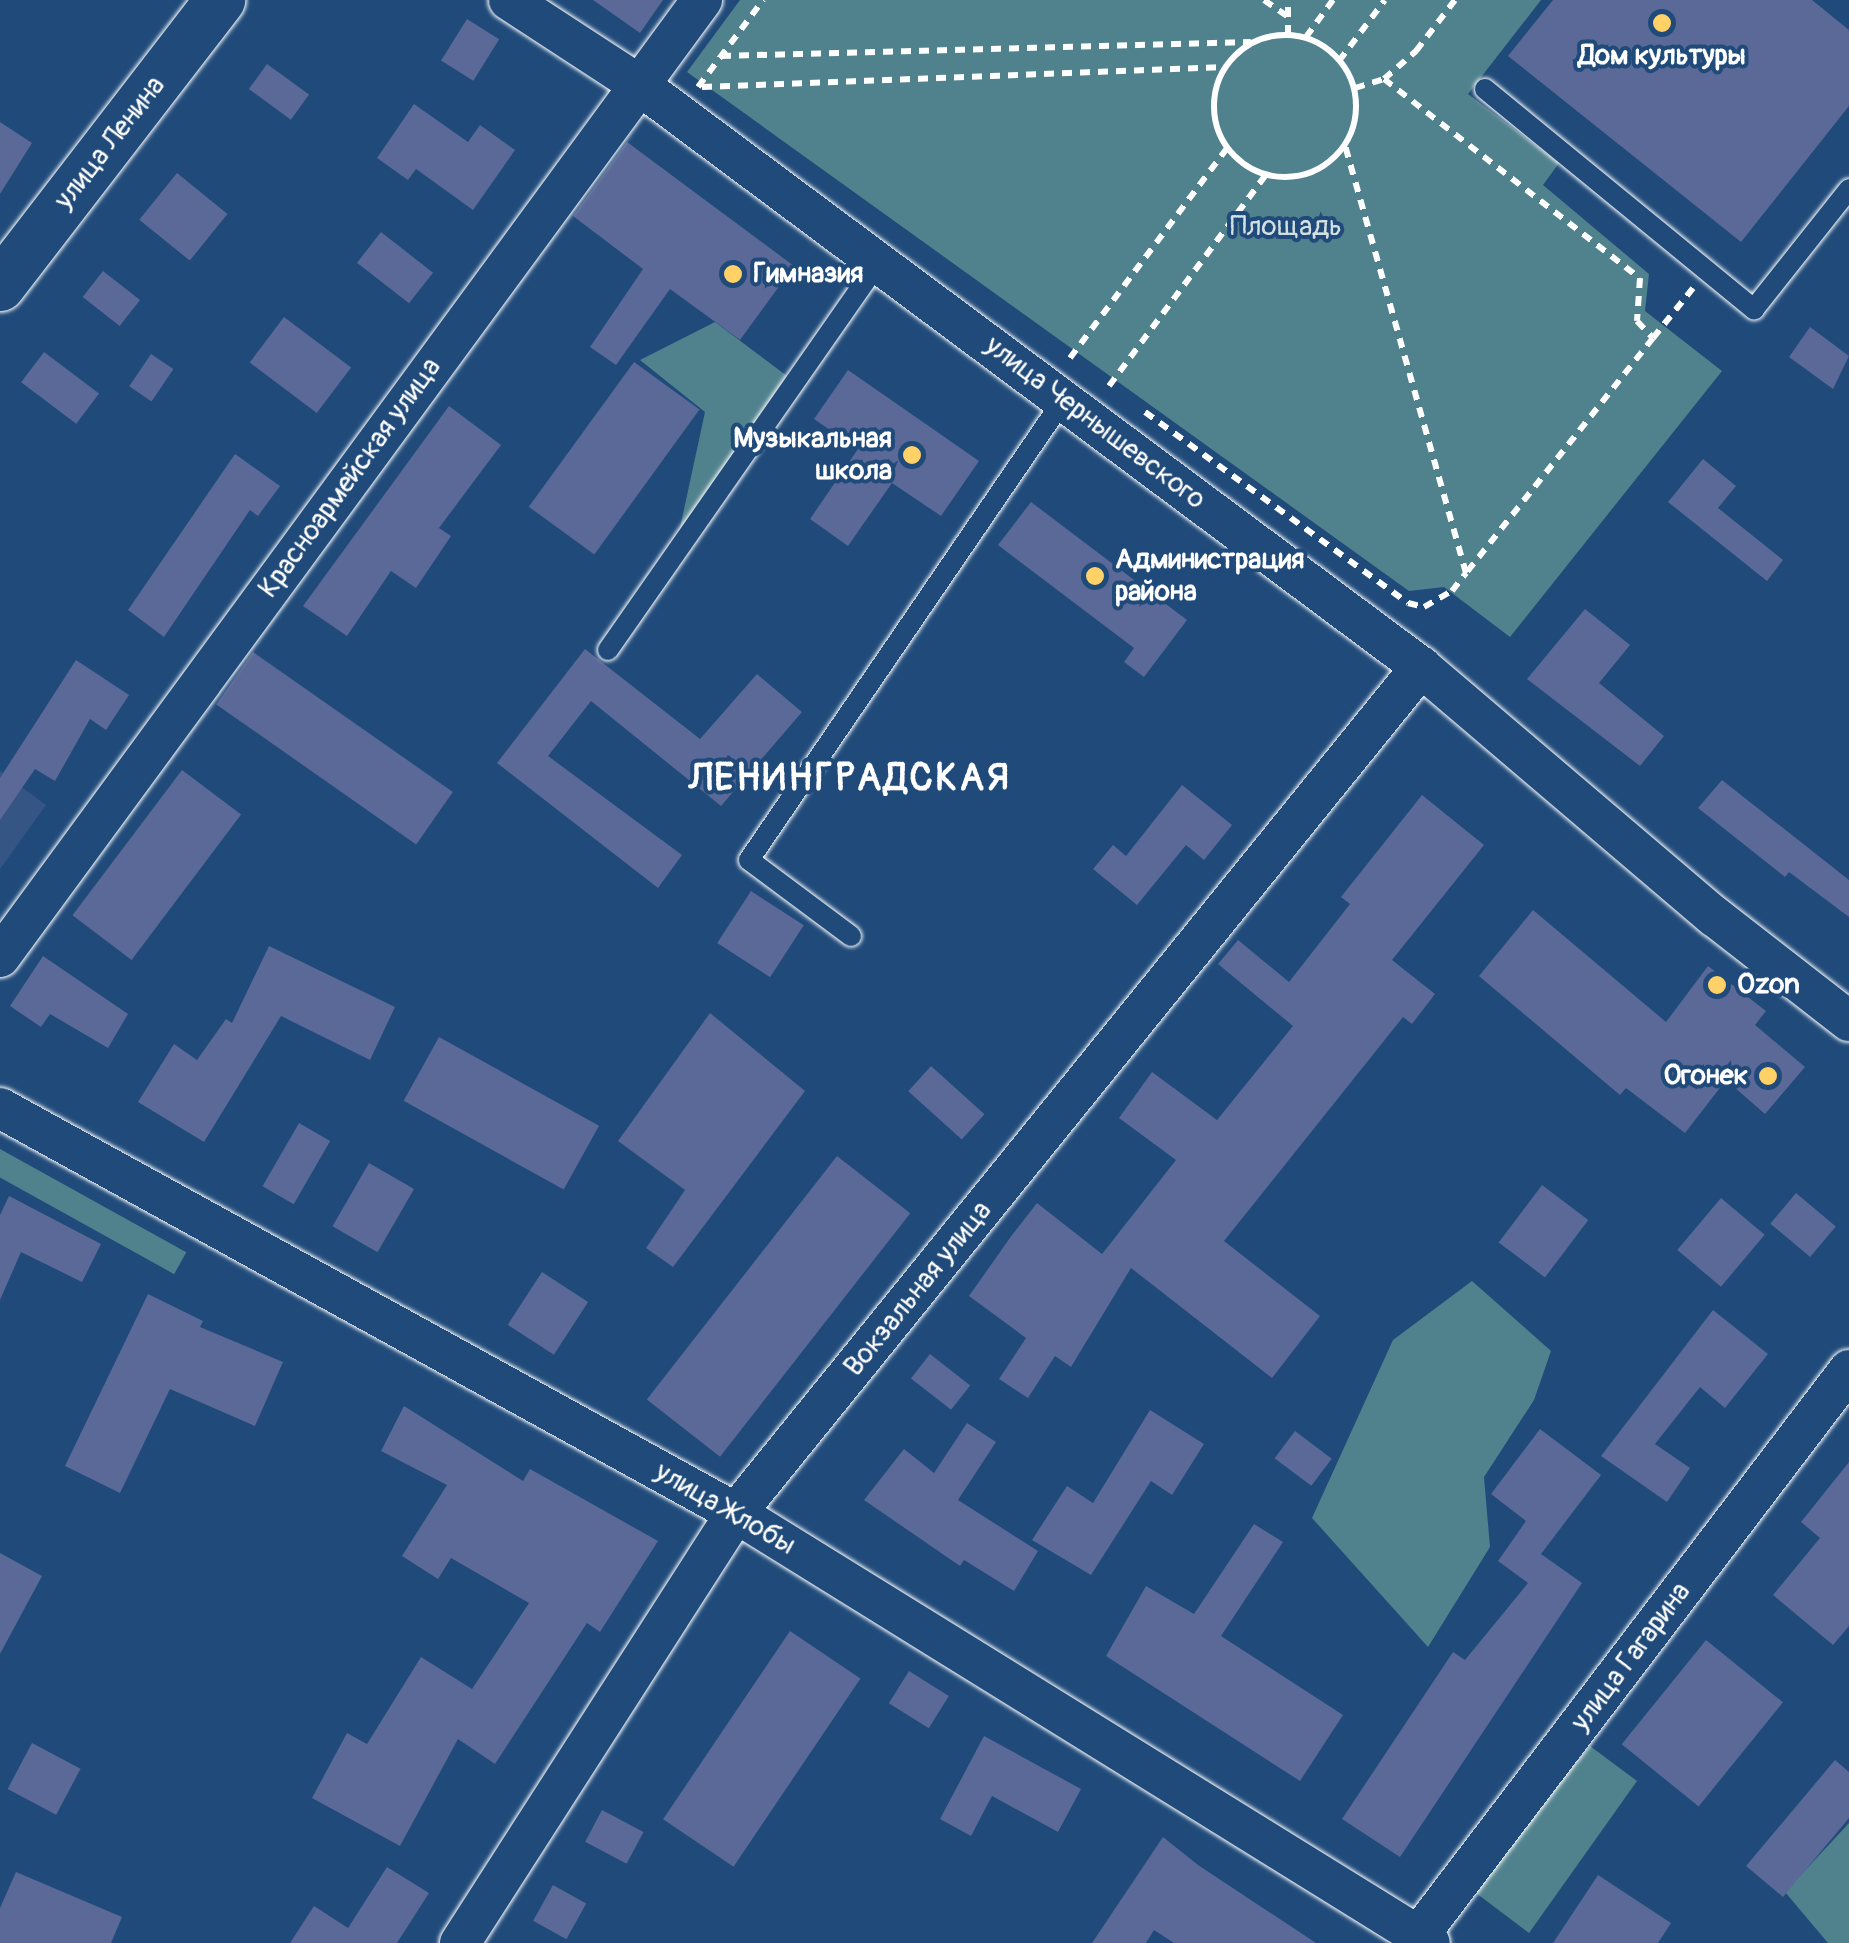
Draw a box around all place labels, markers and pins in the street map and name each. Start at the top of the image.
marker: Дом культуры [1651,12,1673,34]
place label: Дом культуры [1578,39,1746,73]
place label: Гимназия [753,257,863,291]
marker: Гимназия [722,263,744,285]
place label: Музыкальная школа [733,422,892,488]
marker: Музыкальная школа [901,444,923,466]
place label: Администрация района [1115,543,1304,609]
marker: Администрация района [1084,565,1106,587]
place label: Ozon [1737,968,1800,1002]
marker: Ozon [1706,974,1728,996]
place label: Огонек [1663,1059,1748,1093]
marker: Огонек [1757,1065,1779,1087]

